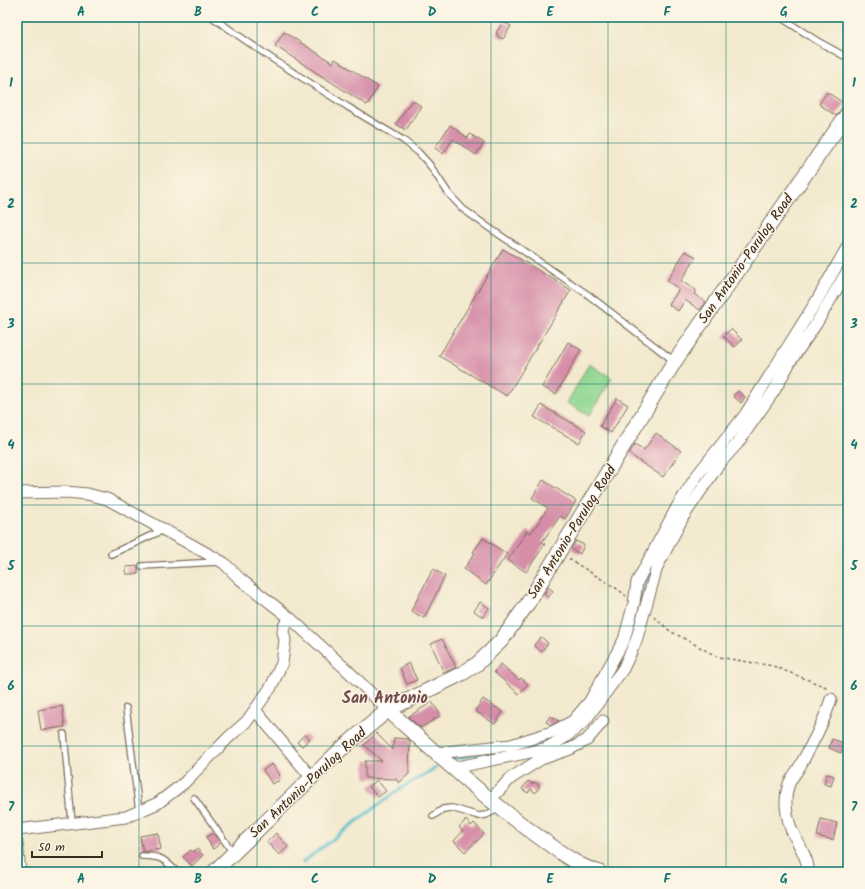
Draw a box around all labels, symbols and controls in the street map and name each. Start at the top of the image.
text: A [77,2,85,23]
text: B [194,2,202,23]
text: C [311,2,319,23]
text: D [428,2,437,23]
text: E [546,2,554,23]
text: F [663,2,671,23]
text: G [780,2,788,23]
text: 1 [9,73,13,94]
text: 1 [852,73,856,94]
street label: San Antonio-Parulog Road [693,189,800,328]
text: 2 [7,194,15,215]
text: 2 [850,194,858,215]
text: 3 [6,314,15,335]
text: 3 [849,314,858,335]
text: 4 [7,435,15,456]
text: 4 [850,435,858,456]
street label: San Antonio-Parulog Road [522,460,623,603]
text: 5 [7,556,16,577]
text: 5 [850,556,859,577]
text: 6 [7,676,15,697]
text: 6 [850,676,858,697]
district label: San Antonio [342,686,428,711]
street label: San Antonio-Parulog Road [244,722,373,844]
text: 7 [8,797,15,818]
text: 7 [851,797,858,818]
scale bar [32,833,102,859]
text: 50 m [38,838,65,857]
text: A [77,869,85,889]
text: B [194,869,202,889]
text: C [311,869,319,889]
text: D [428,869,437,889]
text: E [546,869,554,889]
text: F [663,869,671,889]
text: G [780,869,788,889]

